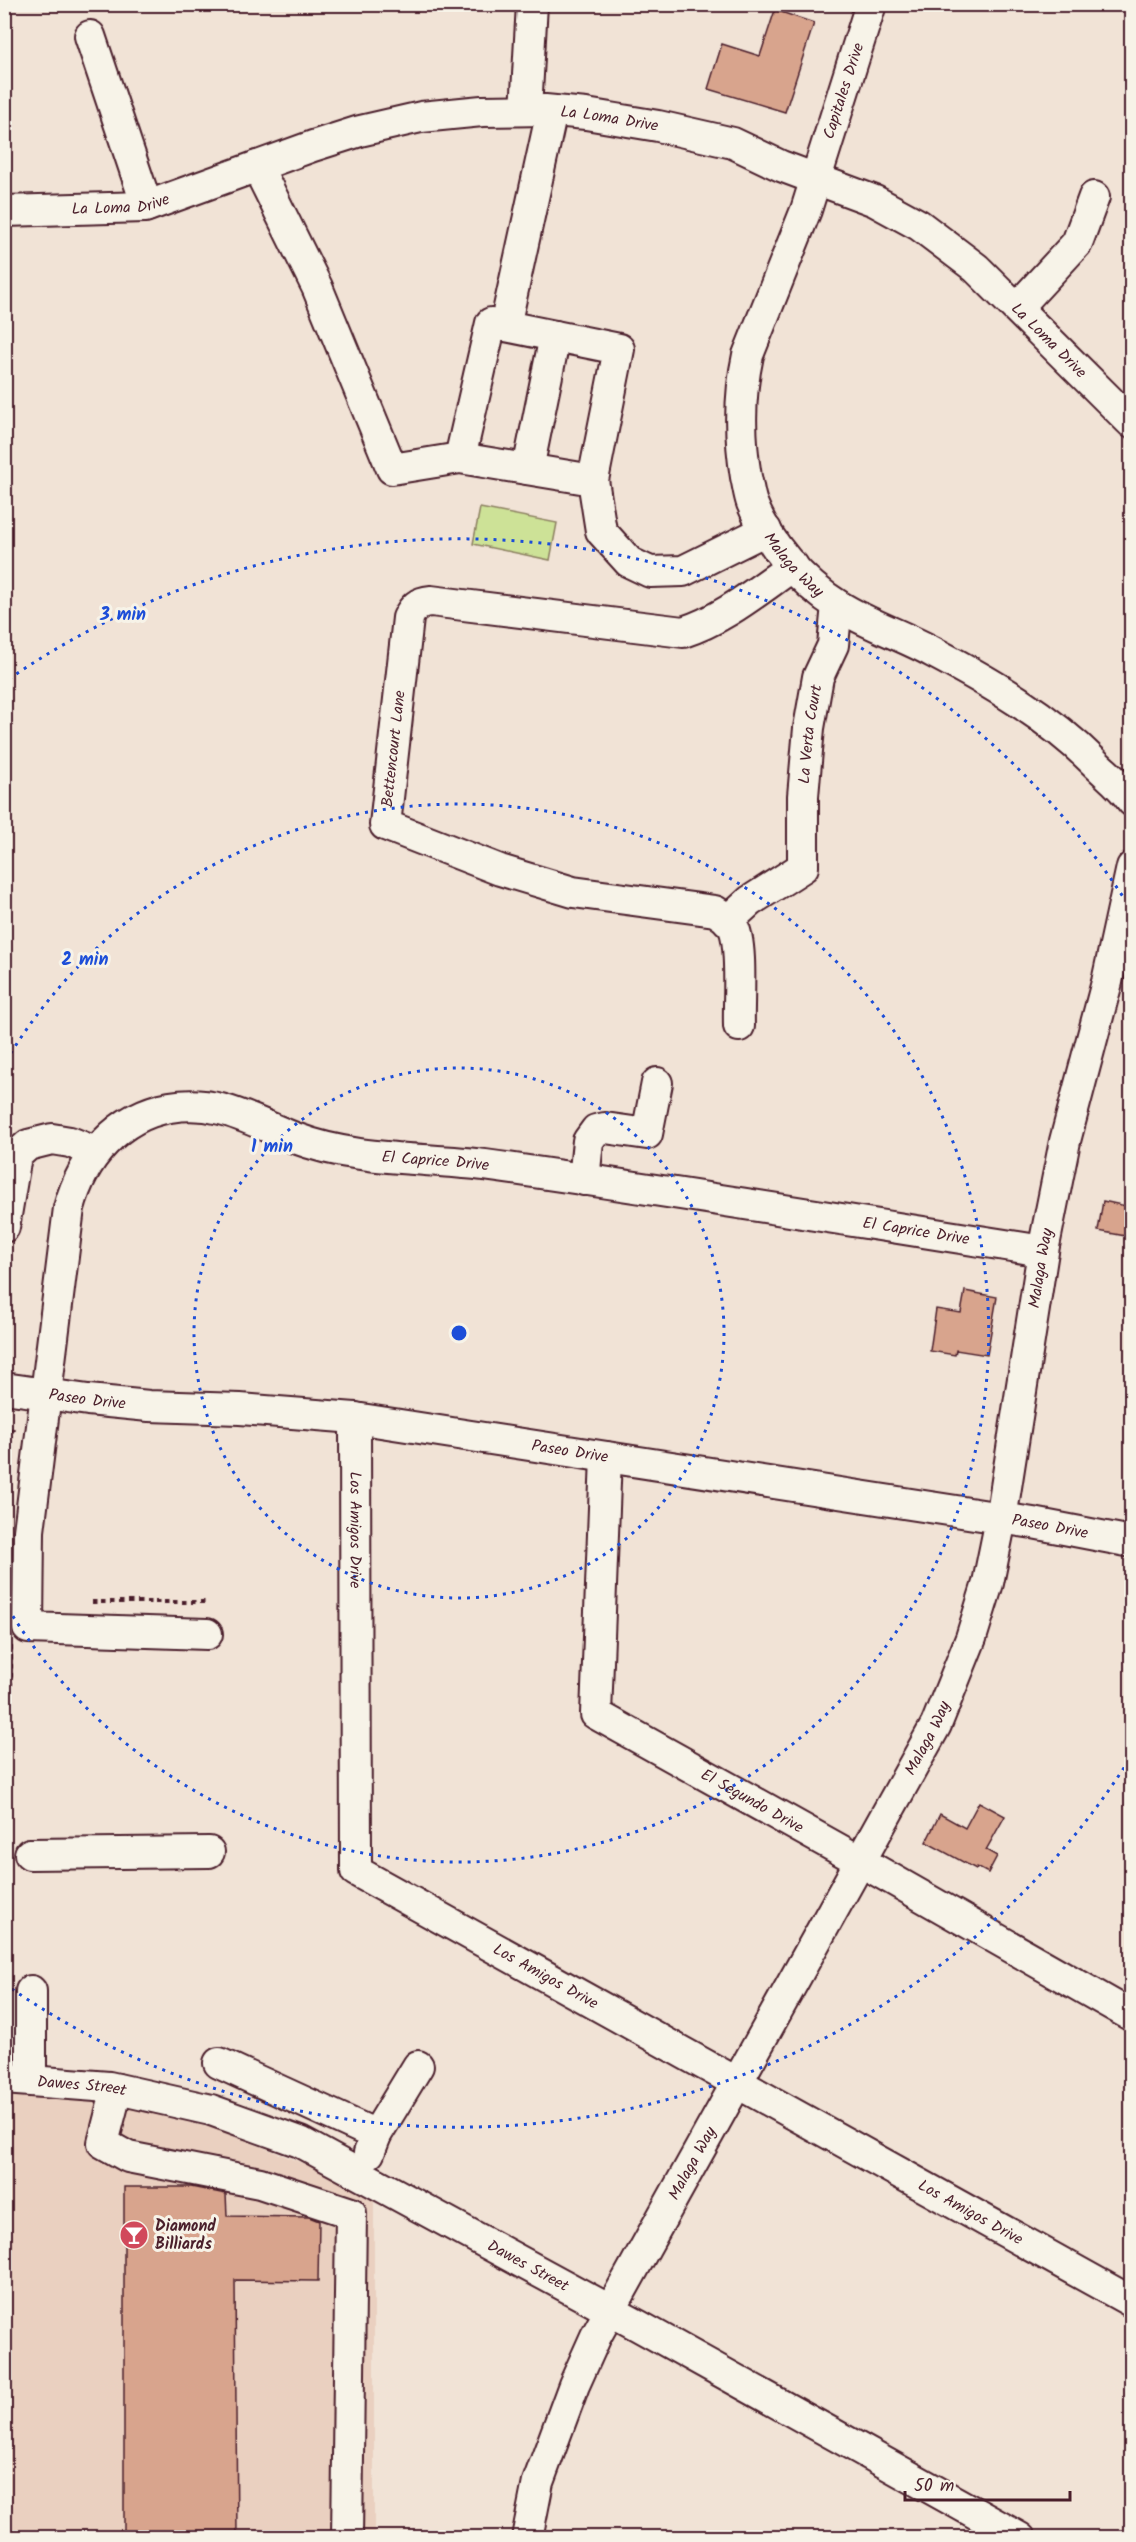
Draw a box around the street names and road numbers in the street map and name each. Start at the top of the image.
street label: Capitales Drive [817,40,871,142]
street label: La Loma Drive [559,99,660,138]
street label: La Loma Drive [71,187,173,222]
street label: La Loma Drive [1005,297,1093,384]
street label: Malaga Way [757,527,830,604]
street label: La Verta Court [792,682,829,785]
street label: Bettencourt Lane [375,689,412,809]
street label: El Caprice Drive [380,1144,491,1178]
street label: El Caprice Drive [861,1210,971,1252]
street label: Malaga Way [1022,1226,1060,1310]
street label: Paseo Drive [47,1382,127,1416]
street label: Paseo Drive [530,1433,610,1470]
street label: Los Amigos Drive [343,1471,368,1589]
street label: Paseo Drive [1010,1507,1090,1546]
street label: Malaga Way [898,1697,957,1780]
street label: El Segundo Drive [696,1762,808,1840]
street label: Los Amigos Drive [488,1937,603,2016]
street label: Dawes Street [36,2069,130,2103]
street label: Malaga Way [662,2121,723,2205]
street label: Los Amigos Drive [913,2173,1028,2252]
street label: Dawes Street [483,2233,574,2299]

